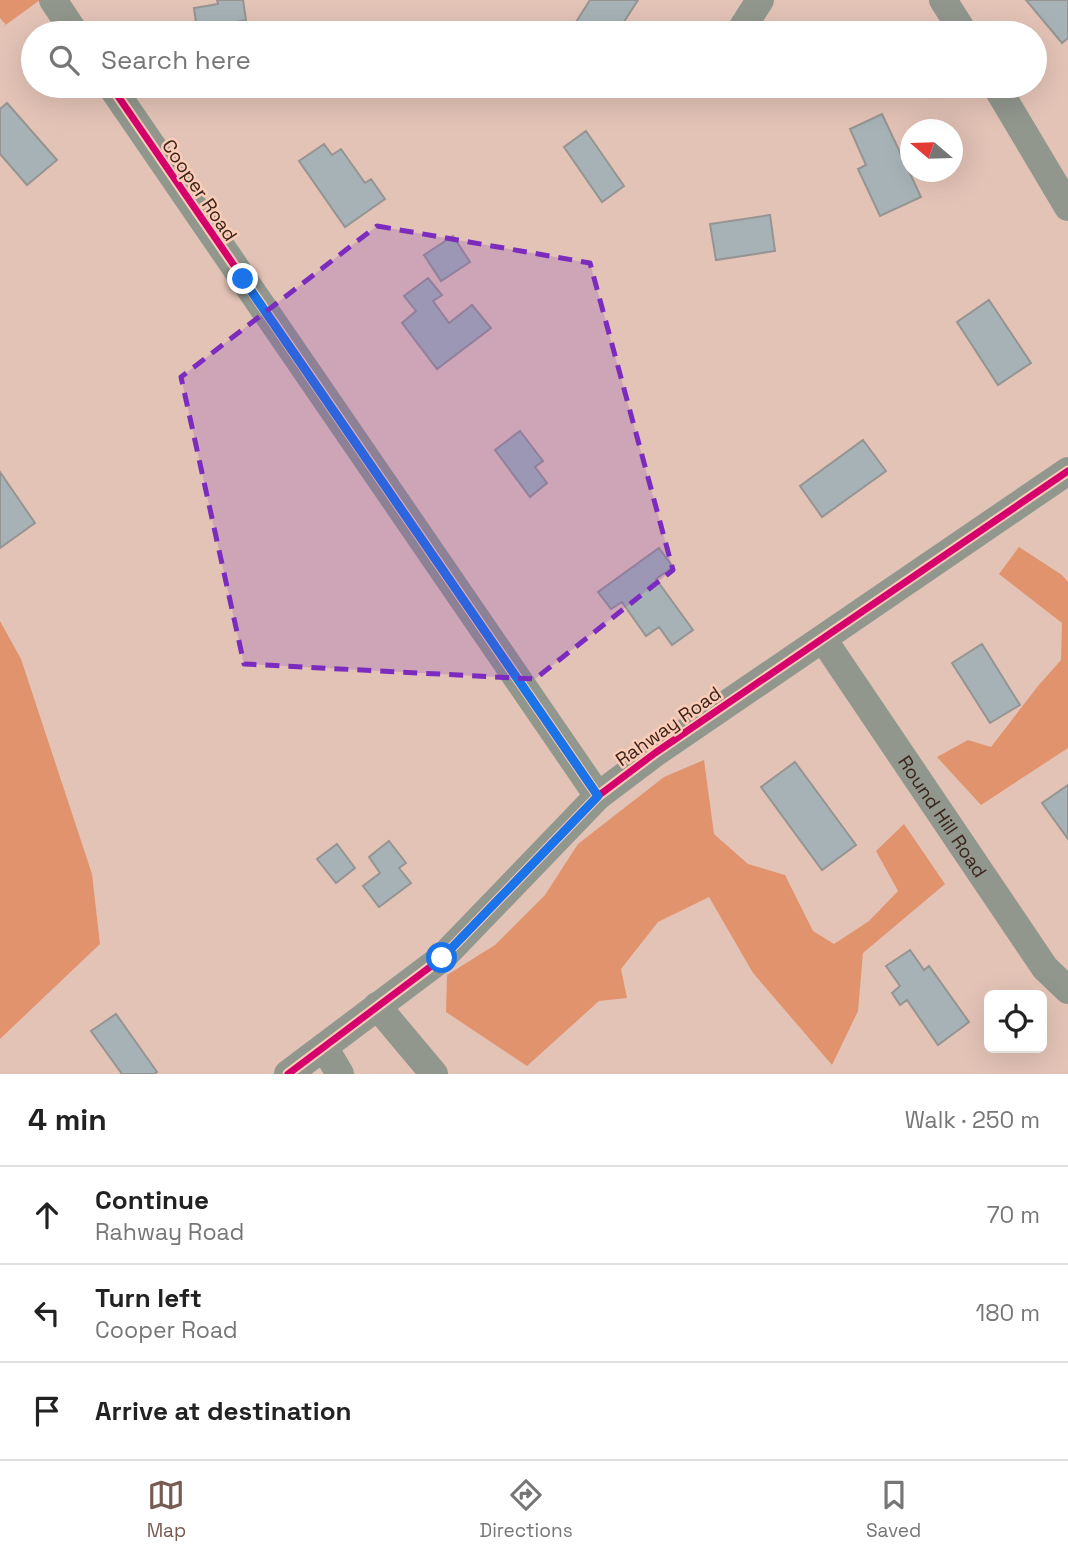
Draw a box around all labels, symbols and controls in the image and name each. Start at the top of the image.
search box [21,21,1047,98]
icon: search [45,41,83,79]
text: Search here [101,43,251,77]
north arrow [900,119,963,182]
street label: Cooper Road [156,134,243,246]
route end [227,263,258,294]
street label: Rahway Road [611,681,726,772]
street label: Round Hill Road [892,751,992,883]
route start [426,942,457,973]
map controls [984,990,1047,1053]
button: locate [984,990,1047,1053]
text: 4 min [28,1100,107,1139]
text: Walk · 250 m [905,1105,1040,1135]
text: Continue [95,1183,209,1217]
icon: ahead [28,1196,66,1234]
text: 70 m [987,1200,1040,1230]
text: Rahway Road [95,1217,244,1247]
text: Turn left [95,1281,202,1315]
icon: left [28,1294,66,1332]
text: 180 m [976,1298,1040,1328]
text: Cooper Road [95,1315,238,1345]
icon: arrive [28,1392,66,1430]
text: Arrive at destination [95,1394,352,1428]
tab: Map [147,1476,186,1543]
tab: Directions [480,1476,573,1543]
tab: Saved [866,1476,921,1543]

